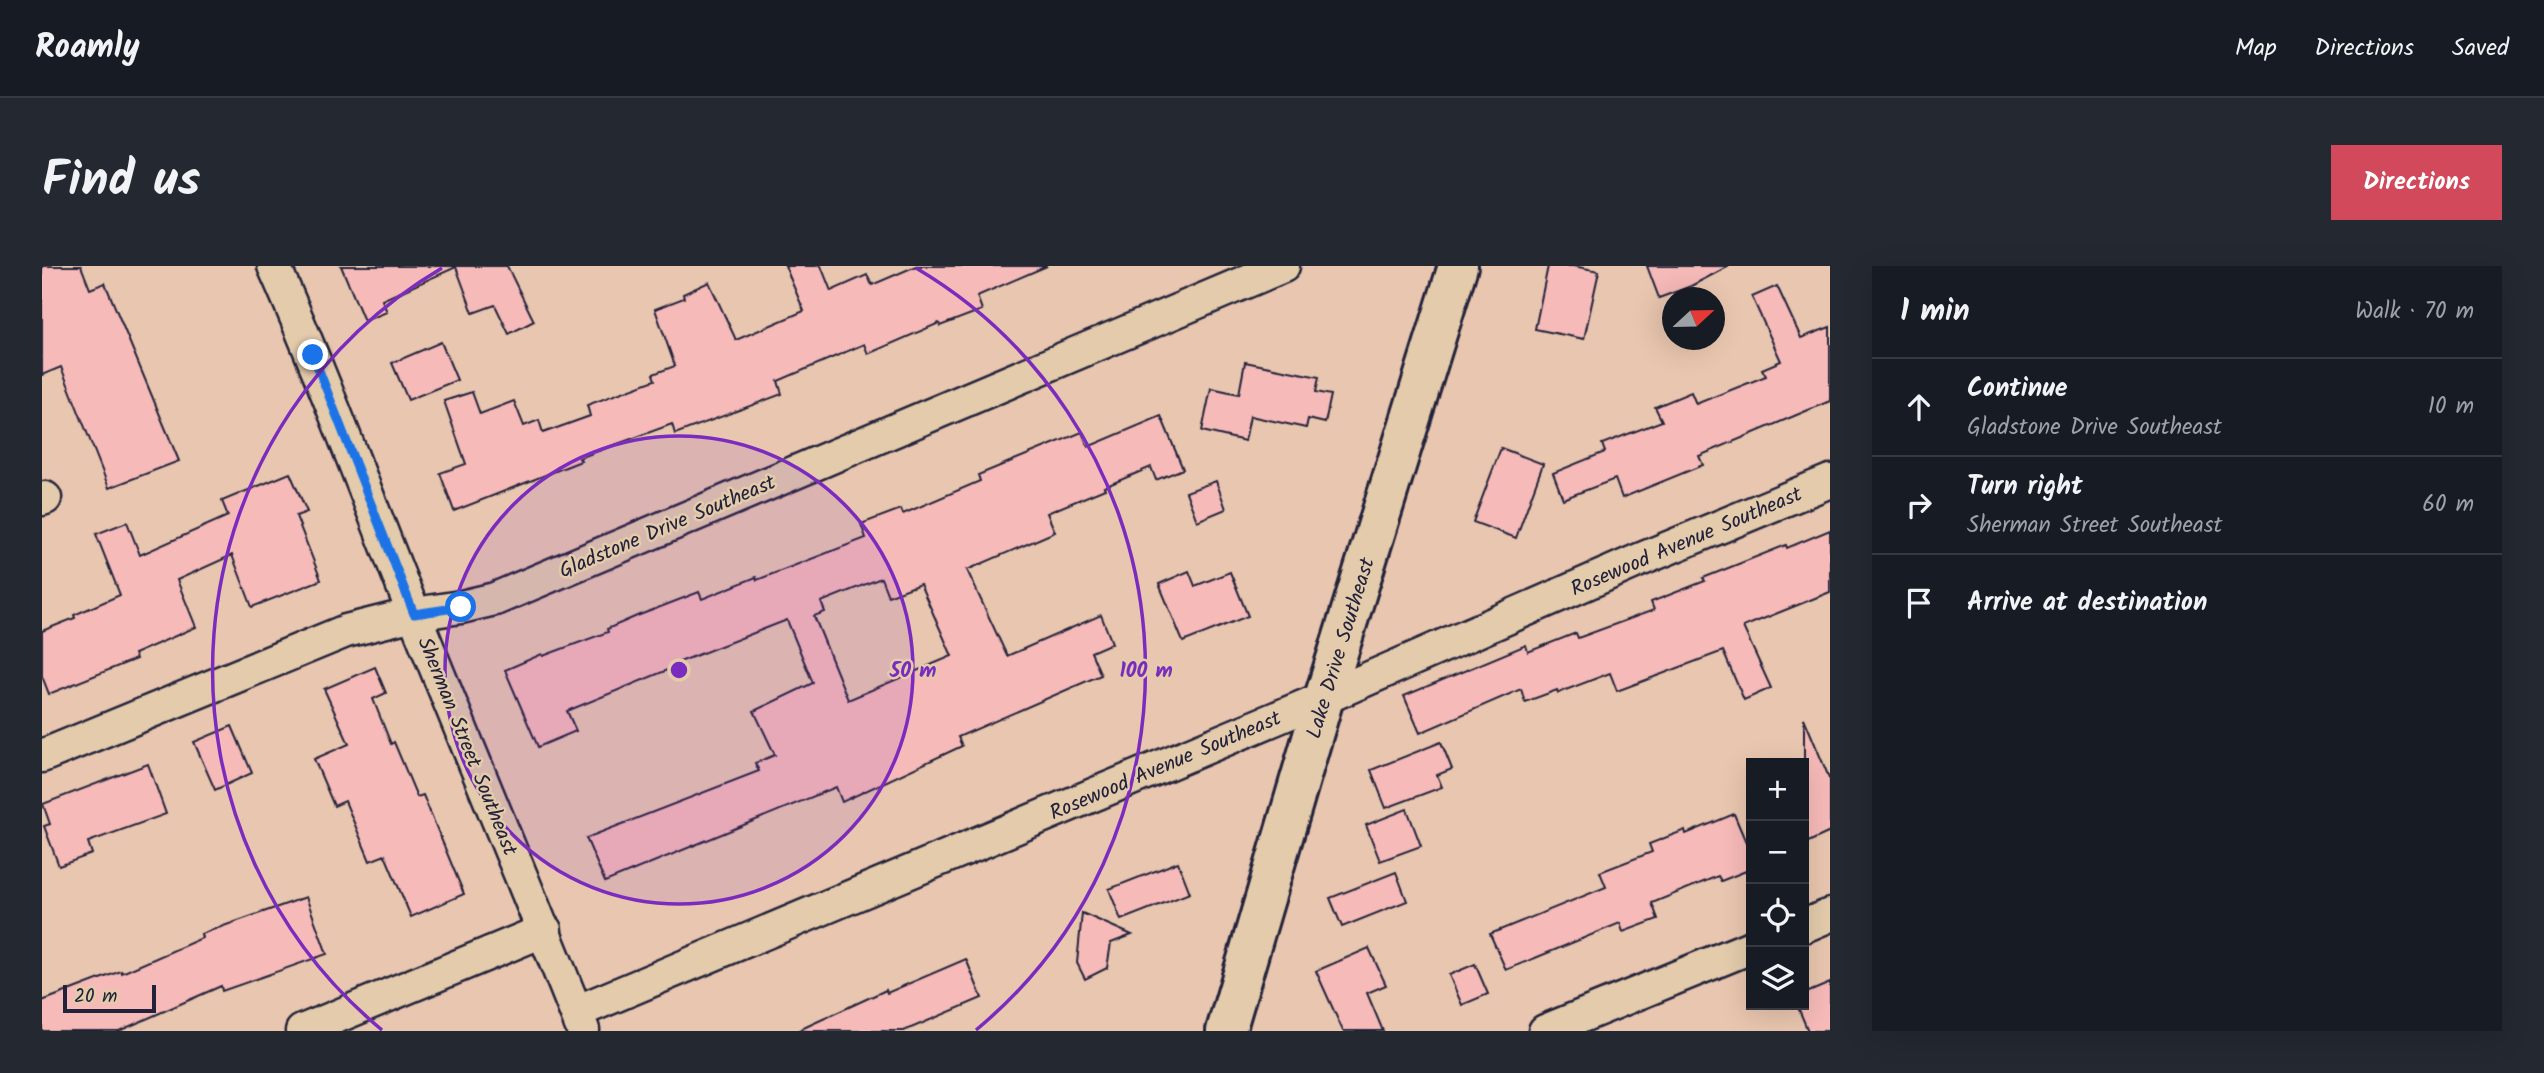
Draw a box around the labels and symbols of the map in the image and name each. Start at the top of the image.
north arrow [1662,287,1725,350]
route end [297,339,328,370]
street label: Gladstone Drive Southeast [554,466,782,588]
street label: Rosewood Avenue Southeast [1566,478,1808,606]
street label: Lake Drive Southeast [1298,553,1385,743]
route start [445,591,476,622]
street label: Sherman Street Southeast [408,632,526,862]
text: 50 m [889,655,936,688]
text: 100 m [1119,655,1173,688]
centre of rings [667,658,691,682]
street label: Rosewood Avenue Southeast [1045,702,1287,830]
scale bar [63,982,156,1014]

